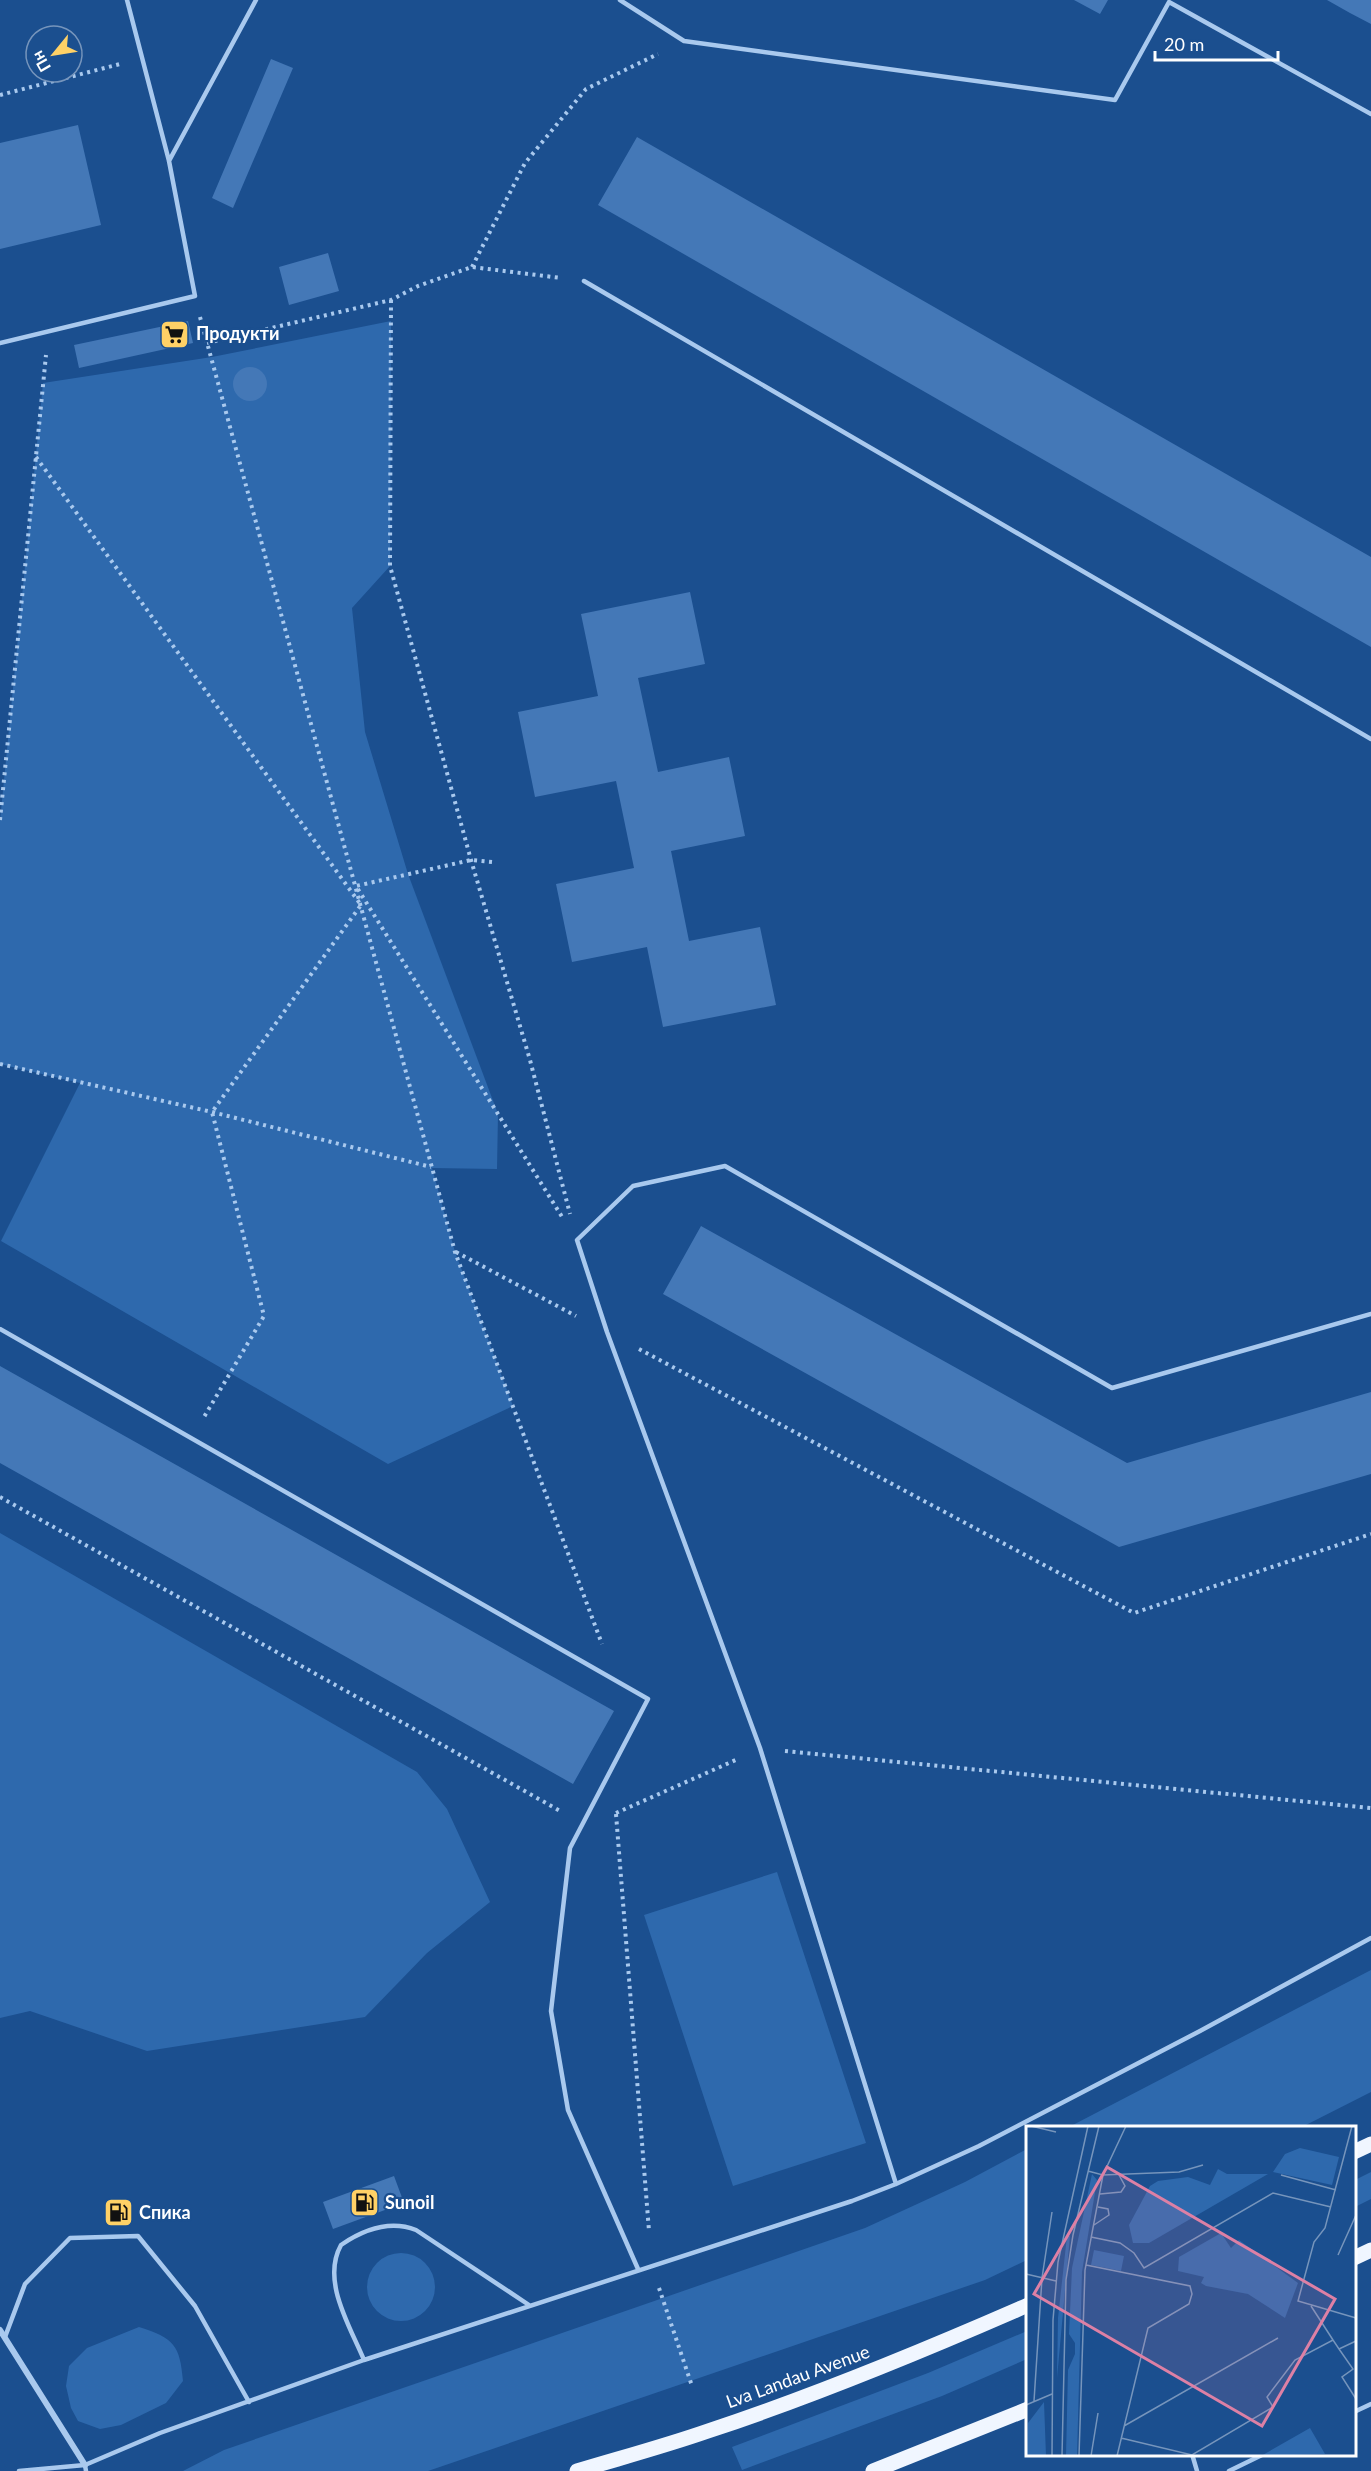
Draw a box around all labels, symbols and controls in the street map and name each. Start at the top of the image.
north arrow [24,24,84,84]
scale bar [1155,24,1278,62]
text: 20 m [1164,33,1204,55]
text: Пн [27,48,54,76]
supermarket icon: Продукти [159,318,191,350]
place label: Продукти [196,322,280,344]
inset map [1026,2126,1356,2456]
fuel station icon: Sunoil [348,2187,380,2219]
place label: Sunoil [385,2191,434,2213]
fuel station icon: Спика [102,2197,134,2229]
place label: Спика [139,2201,191,2223]
street label: Lva Landau Avenue [723,2340,872,2412]

